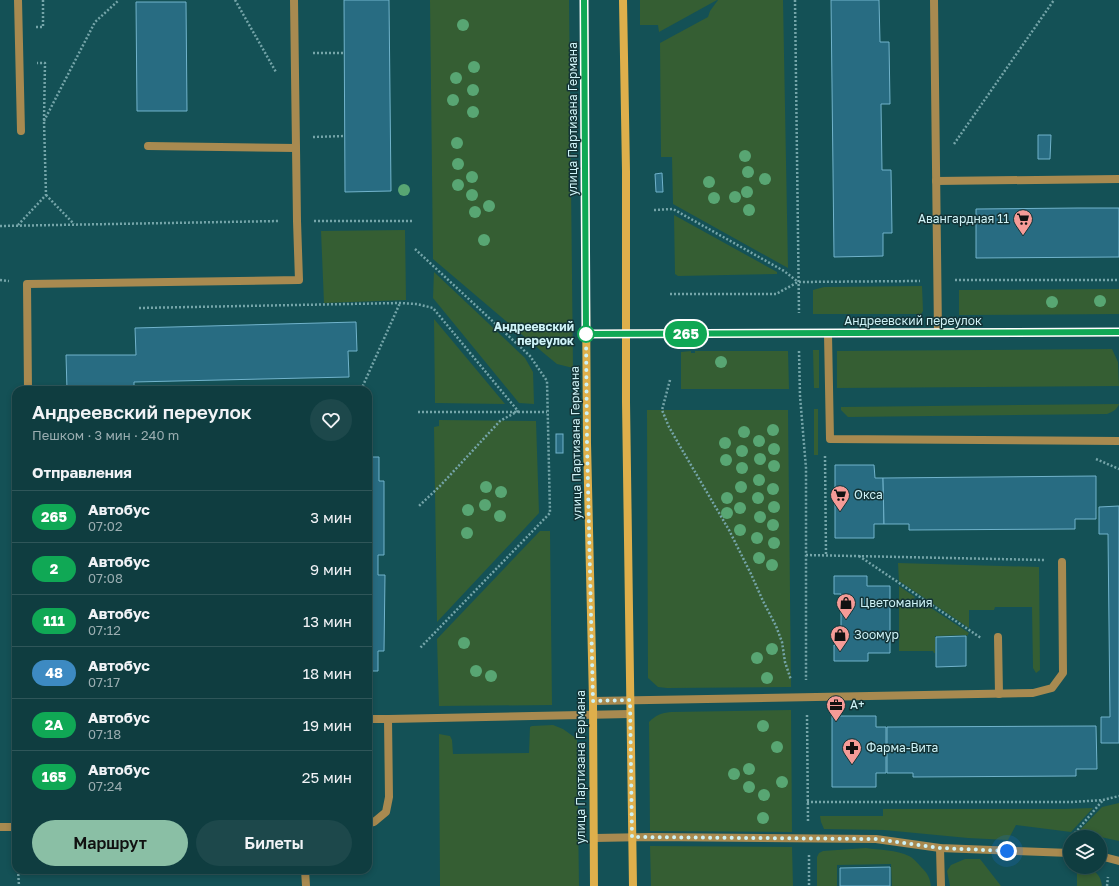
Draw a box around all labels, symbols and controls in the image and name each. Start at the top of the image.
street label: улица Партизана Германа [565,42,580,196]
supermarket icon: Авангардная 11 [1012,208,1034,236]
place label: Авангардная 11 [918,211,1009,226]
street label: Андреевский переулок [844,313,982,328]
place label: Андреевский переулок [494,319,574,348]
line badge: 265 [663,321,709,347]
marker: Андреевский переулок [577,325,595,343]
text: 265 [673,325,699,342]
street label: улица Партизана Германа [567,366,584,520]
button: heart [310,399,352,441]
text: Андреевский переулок [32,400,252,423]
text: Пешком · 3 мин · 240 m [32,427,179,443]
text: Отправления [32,463,132,481]
supermarket icon: Окса [829,484,851,512]
place label: Окса [854,487,883,502]
text: Автобус [88,500,150,518]
text: 265 [41,508,67,525]
text: 3 мин [310,508,352,526]
text: 07:02 [88,518,122,534]
text: Автобус [88,552,150,570]
text: 2 [50,560,58,577]
text: 9 мин [310,560,352,578]
text: 07:08 [88,570,123,586]
shop icon: Цветомания [835,592,857,620]
place label: Цветомания [860,595,933,610]
text: Автобус [88,604,150,622]
text: 111 [43,612,65,629]
text: 13 мин [303,612,352,630]
text: 07:12 [88,622,121,638]
shop icon: Зоомур [829,624,851,652]
place label: Зоомур [854,627,899,642]
text: Автобус [88,656,150,674]
text: 48 [45,664,63,681]
text: 18 мин [303,664,352,682]
text: 07:17 [88,674,120,690]
street label: улица Партизана Германа [573,690,588,844]
office icon: А+ [825,694,847,722]
place label: А+ [850,697,865,712]
text: Автобус [88,708,150,726]
text: 2А [45,716,63,733]
text: 19 мин [303,716,352,734]
text: 07:18 [88,726,121,742]
pharmacy icon: Фарма-Вита [841,737,863,765]
place label: Фарма-Вита [866,740,938,755]
text: Автобус [88,760,150,778]
text: 165 [42,768,66,785]
text: 25 мин [302,768,352,786]
text: 07:24 [88,778,122,794]
button: Маршрут [32,820,188,866]
button: Билеты [196,820,352,866]
map controls [1063,830,1107,874]
button: layers [1063,830,1107,874]
your location [997,841,1017,861]

